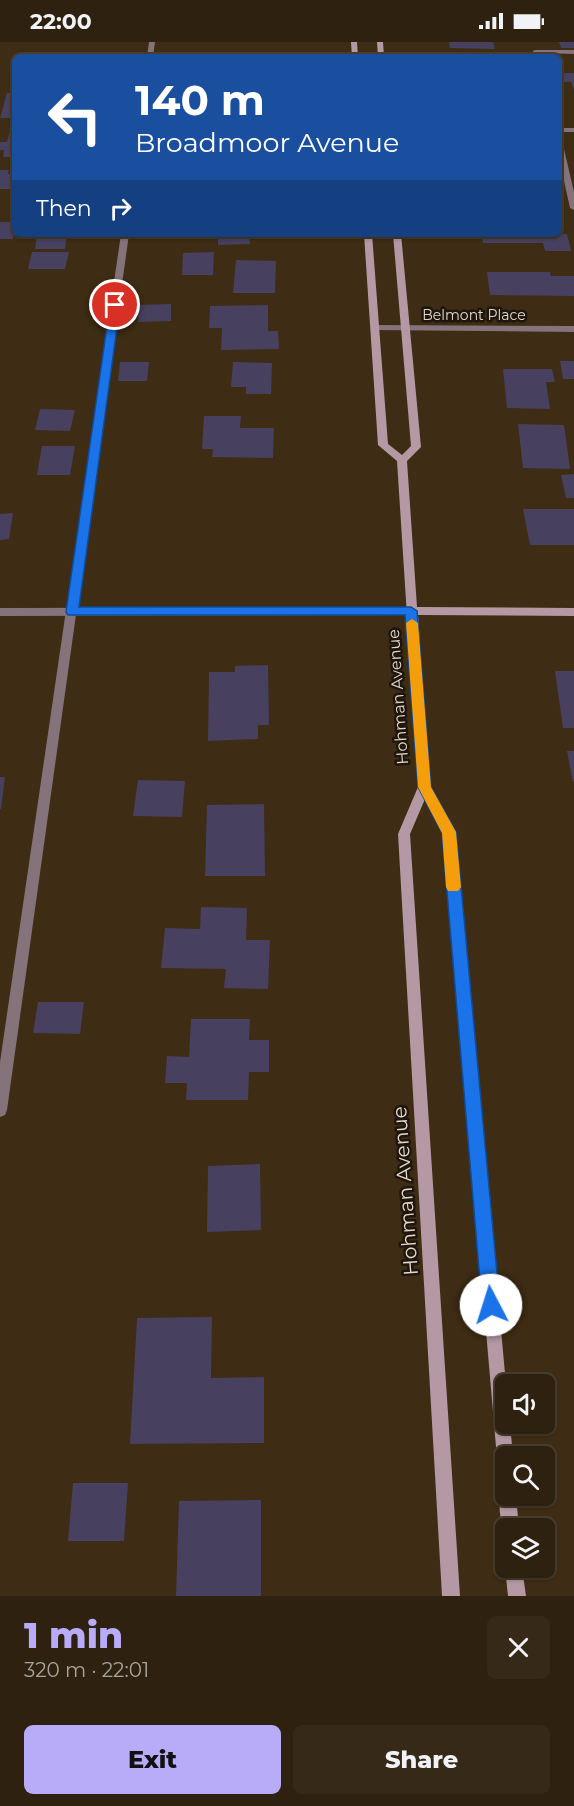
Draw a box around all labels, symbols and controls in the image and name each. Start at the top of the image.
text: 22:00 [30,8,92,35]
text: 140 m [135,74,265,126]
icon: left [36,78,114,156]
text: Broadmoor Avenue [135,126,399,159]
icon: right [104,192,137,225]
text: Then [36,195,92,222]
pin [89,279,140,330]
icon: arrive [98,288,131,321]
street label: Belmont Place [422,306,526,324]
street label: Hohman Avenue [384,629,412,765]
street label: Hohman Avenue [387,1106,423,1276]
position arrow [459,1273,523,1337]
map controls [495,1374,555,1578]
button: sound [495,1374,555,1434]
button: search [495,1446,555,1506]
button: layers [495,1518,555,1578]
text: 1 min [24,1613,123,1657]
button: close [487,1616,550,1679]
text: 320 m · 22:01 [24,1658,149,1682]
button: Exit [24,1725,281,1794]
button: Share [293,1725,550,1794]

